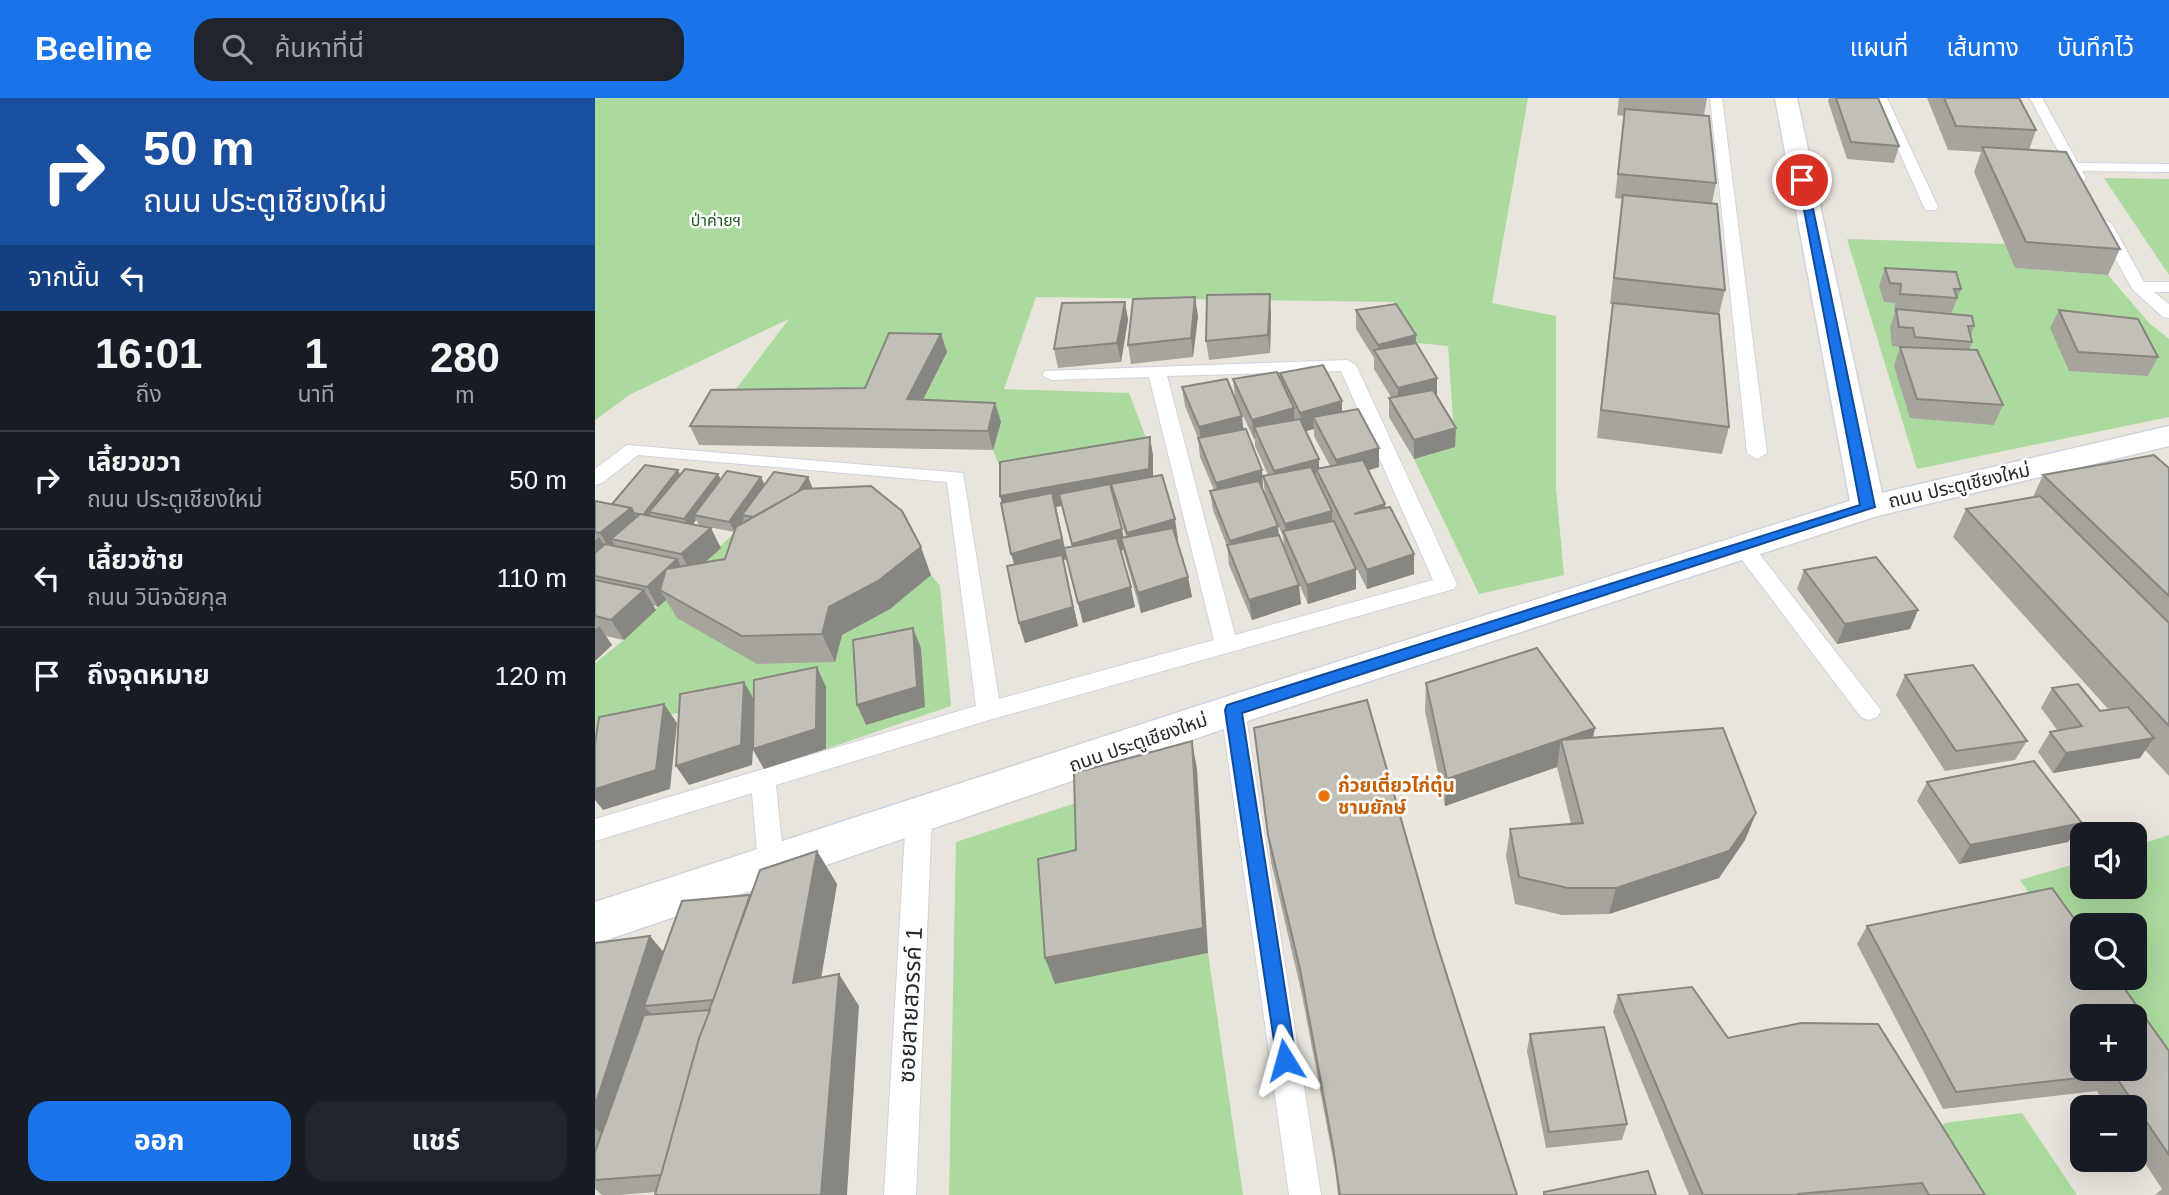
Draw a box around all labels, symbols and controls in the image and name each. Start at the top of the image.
search box [194,18,684,81]
text: Beeline [35,30,152,67]
icon: search [218,30,256,68]
text: ค้นหาที่นี่ [274,33,364,63]
text: แผนที่ [1850,34,1908,61]
text: เส้นทาง [1946,34,2019,61]
text: บันทึกไว้ [2057,34,2134,61]
text: 50 m [143,121,255,175]
icon: right [28,126,119,217]
pin [1772,150,1832,210]
icon: arrive [1783,161,1821,199]
text: ถนน ประตูเชียงใหม่ [143,183,387,219]
park label: ป่าค่ายฯ [691,212,741,229]
icon: left [114,259,152,297]
text: จากนั้น [28,262,100,292]
text: 16:01 [95,330,202,377]
text: 1 [304,330,328,377]
text: 280 [430,334,500,381]
text: ถึง [136,381,162,407]
text: นาที [297,381,335,407]
text: m [455,382,475,408]
text: เลี้ยวขวา [87,447,181,477]
street label: ถนน ประตูเชียงใหม่ [1886,458,2033,514]
icon: right [28,461,66,499]
text: 50 m [509,465,567,495]
text: ถนน ประตูเชียงใหม่ [87,486,262,512]
text: เลี้ยวซ้าย [87,545,184,575]
icon: left [28,559,66,597]
text: 110 m [497,563,567,593]
text: ถนน วินิจฉัยกุล [87,584,228,610]
icon: arrive [28,657,66,695]
text: ถึงจุดหมาย [87,660,210,690]
text: 120 m [495,661,567,691]
street label: ถนน ประตูเชียงใหม่ [1066,708,1211,778]
place label: ก๋วยเตี๋ยวไก่ตุ๋น ชามยักษ์ [1338,772,1455,818]
marker: ก๋วยเตี๋ยวไก่ตุ๋น ชามยักษ์ [1316,788,1332,804]
map controls [2070,822,2147,1172]
button: sound [2070,822,2147,899]
button: search [2070,913,2147,990]
street label: ซอยสายสวรรค์ 1 [893,926,927,1084]
button: + [2070,1004,2147,1081]
position arrow [1248,1023,1322,1097]
button: − [2070,1095,2147,1172]
button: ออก [28,1101,291,1181]
button: แชร์ [305,1101,567,1181]

